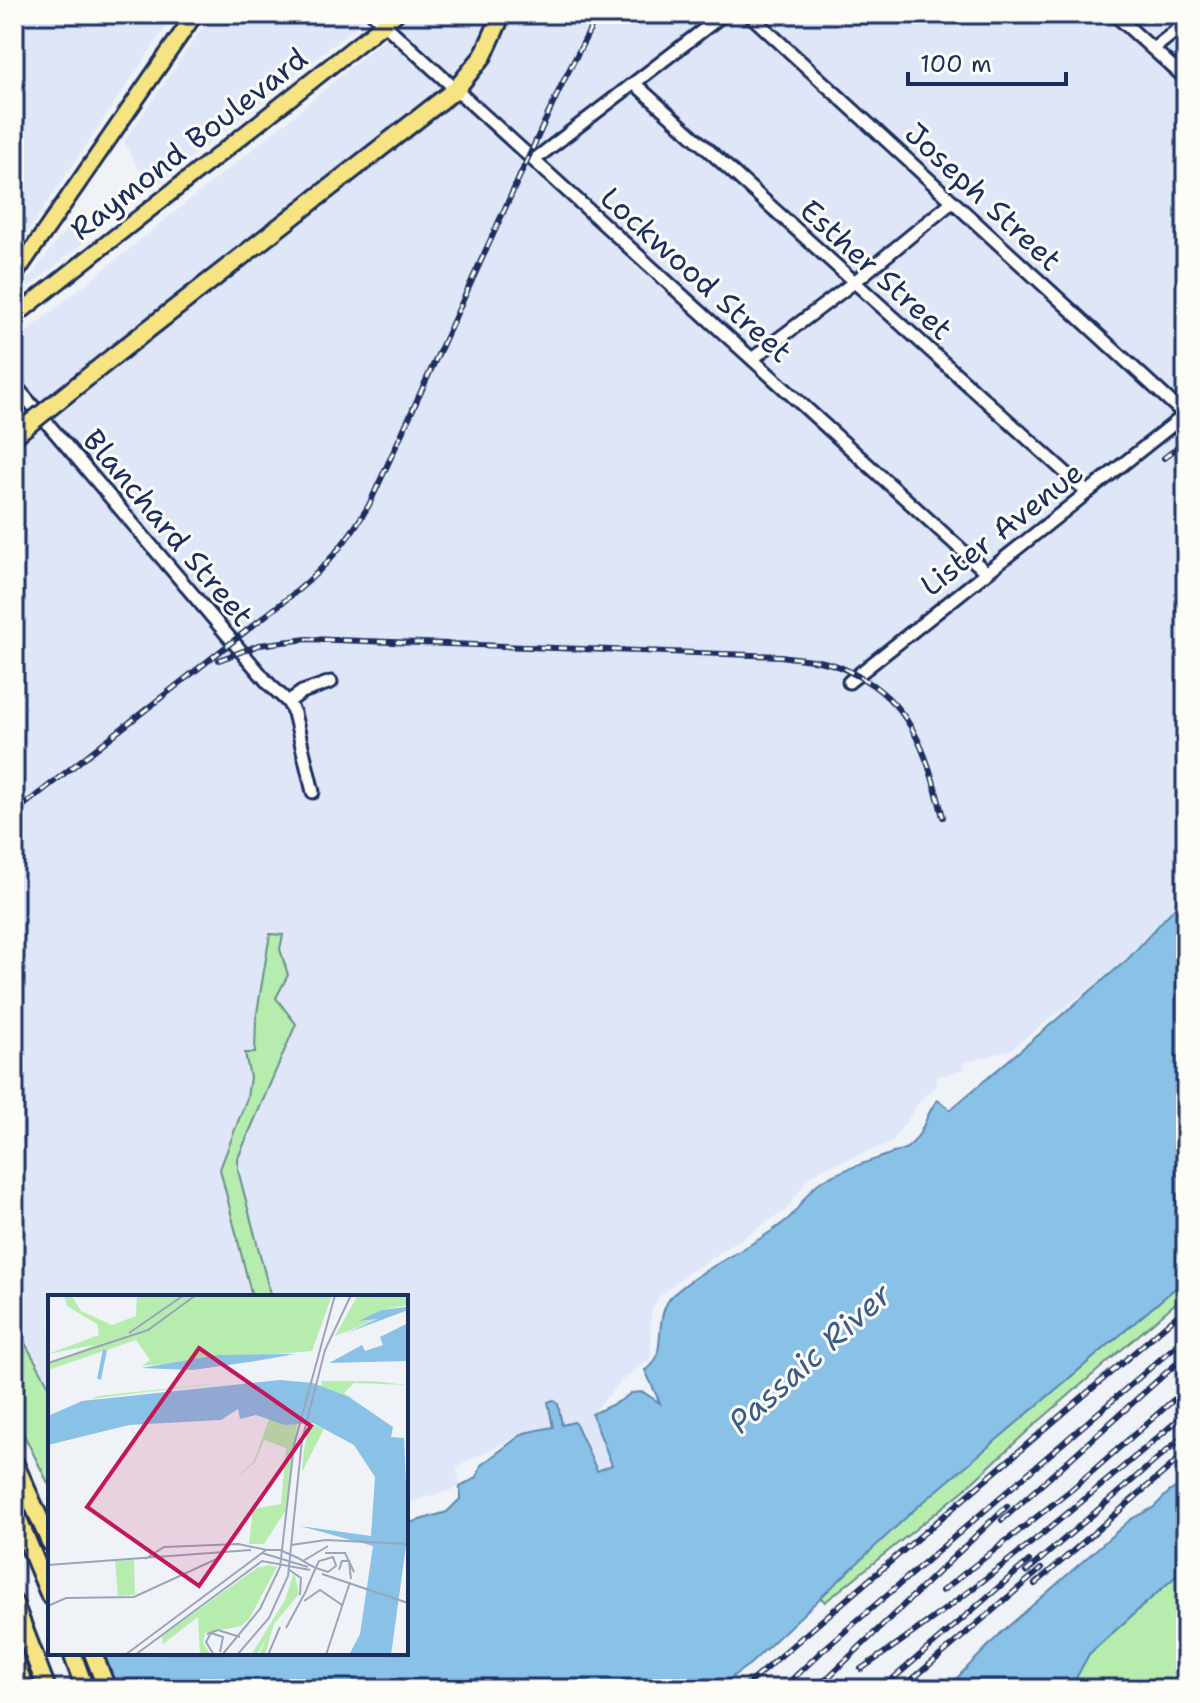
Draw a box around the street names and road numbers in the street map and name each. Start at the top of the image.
street label: Raymond Boulevard [61,38,316,249]
street label: Joseph Street [896,113,1071,280]
street label: Lockwood Street [592,177,801,372]
street label: Esther Street [791,190,962,349]
street label: Blanchard Street [74,420,263,635]
street label: Lister Avenue [912,452,1092,605]

